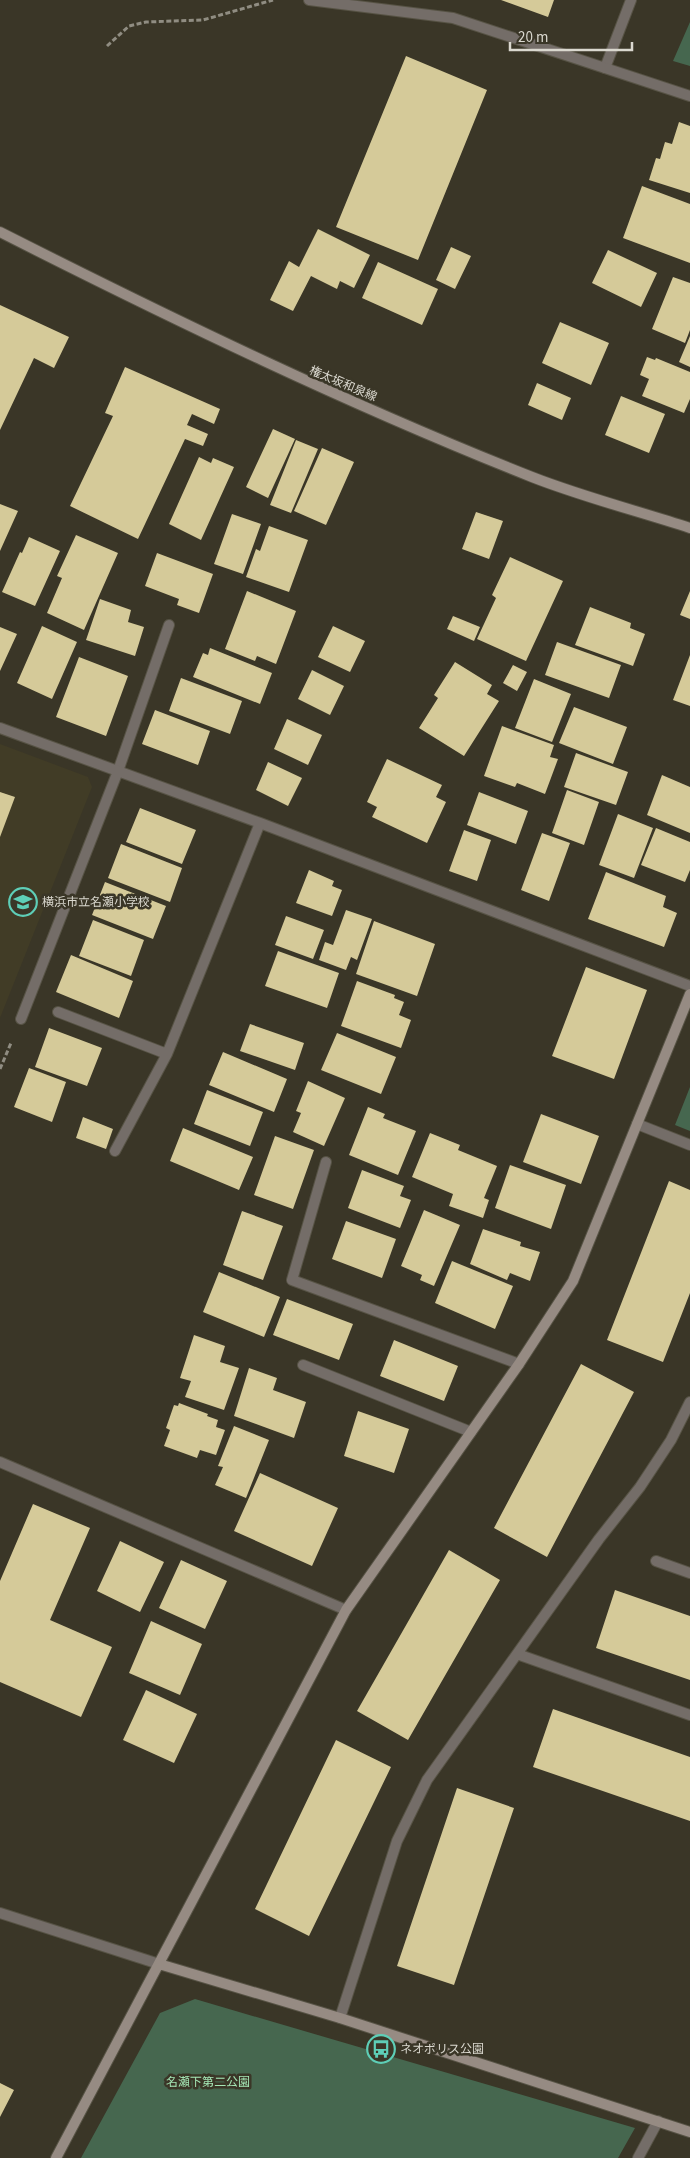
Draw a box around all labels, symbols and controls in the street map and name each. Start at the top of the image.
scale bar [510,20,632,52]
text: 20 m [518,27,548,48]
street label: 権太坂和泉線 [307,362,379,406]
school or university icon: 横浜市立名瀬小学校 [8,887,38,917]
place label: 横浜市立名瀬小学校 [42,894,150,911]
bus stop icon: ネオポリス公園 [366,2034,396,2064]
place label: ネオポリス公園 [400,2041,484,2058]
park label: 名瀬下第二公園 [166,2074,250,2091]

